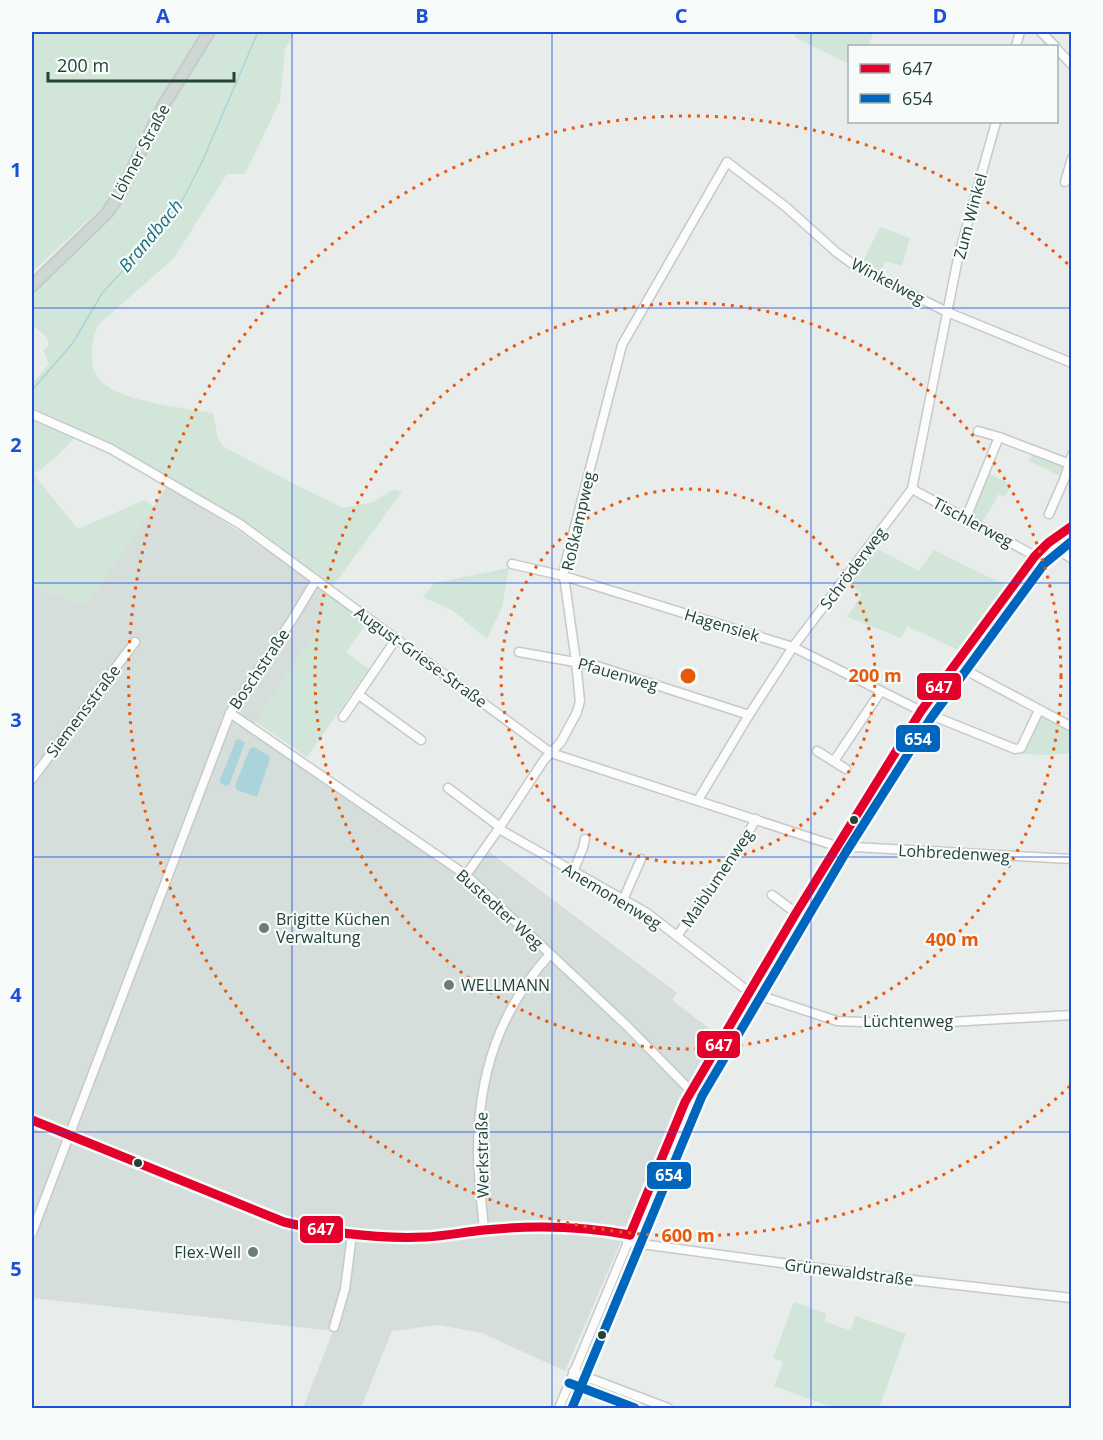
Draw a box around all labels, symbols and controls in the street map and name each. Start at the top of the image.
text: A [156,2,170,29]
text: B [415,2,429,29]
text: C [675,2,688,29]
text: D [933,2,947,29]
scale bar [48,45,234,83]
legend [848,45,1058,123]
text: 200 m [57,53,109,77]
text: 647 [902,56,933,80]
text: 654 [902,86,933,110]
street label: Löhner Straße [105,100,175,204]
text: 1 [10,156,22,183]
street label: Zum Winkel [948,171,992,261]
water label: Brandbach [113,194,188,277]
street label: Winkelweg [847,252,929,310]
text: 2 [10,431,22,458]
street label: Roßkampweg [556,469,600,573]
street label: Tischlerweg [929,492,1017,552]
street label: Schröderweg [815,522,891,614]
street label: August-Griese-Straße [350,601,492,713]
street label: Hagensiek [682,603,763,647]
street label: Boschstraße [224,624,294,714]
street label: Pfauenweg [575,652,661,696]
street label: Siemensstraße [41,660,125,762]
text: 200 m [848,663,902,687]
centre of rings [678,666,698,686]
line badge: 647 [916,672,962,701]
text: 647 [925,676,953,698]
text: 3 [10,706,22,733]
line badge: 654 [895,724,941,753]
text: 654 [904,728,932,750]
unlabelled marker [848,814,860,826]
street label: Maiblumenweg [676,824,758,932]
street label: Lohbredenweg [898,839,1011,867]
street label: Anemonenweg [558,858,666,934]
street label: Bustedter Weg [452,864,548,954]
place label: Brigitte Küchen Verwaltung [276,908,390,948]
marker: Brigitte Küchen Verwaltung [257,921,271,935]
text: 400 m [925,927,979,951]
place label: WELLMANN [461,974,550,996]
marker: WELLMANN [442,978,456,992]
text: 4 [10,981,22,1008]
street label: Lüchtenweg [863,1010,953,1032]
line badge: 647 [696,1030,741,1059]
text: 647 [705,1034,733,1056]
street label: Werkstraße [470,1112,494,1198]
unlabelled marker [132,1157,144,1169]
line badge: 654 [646,1161,692,1190]
text: 654 [655,1164,683,1186]
line badge: 647 [299,1215,344,1244]
text: 647 [307,1218,335,1240]
text: 600 m [661,1223,715,1247]
place label: Flex-Well [174,1241,241,1263]
marker: Flex-Well [246,1245,260,1259]
street label: Grünewaldstraße [783,1253,915,1291]
text: 5 [10,1255,22,1282]
unlabelled marker [596,1329,608,1341]

